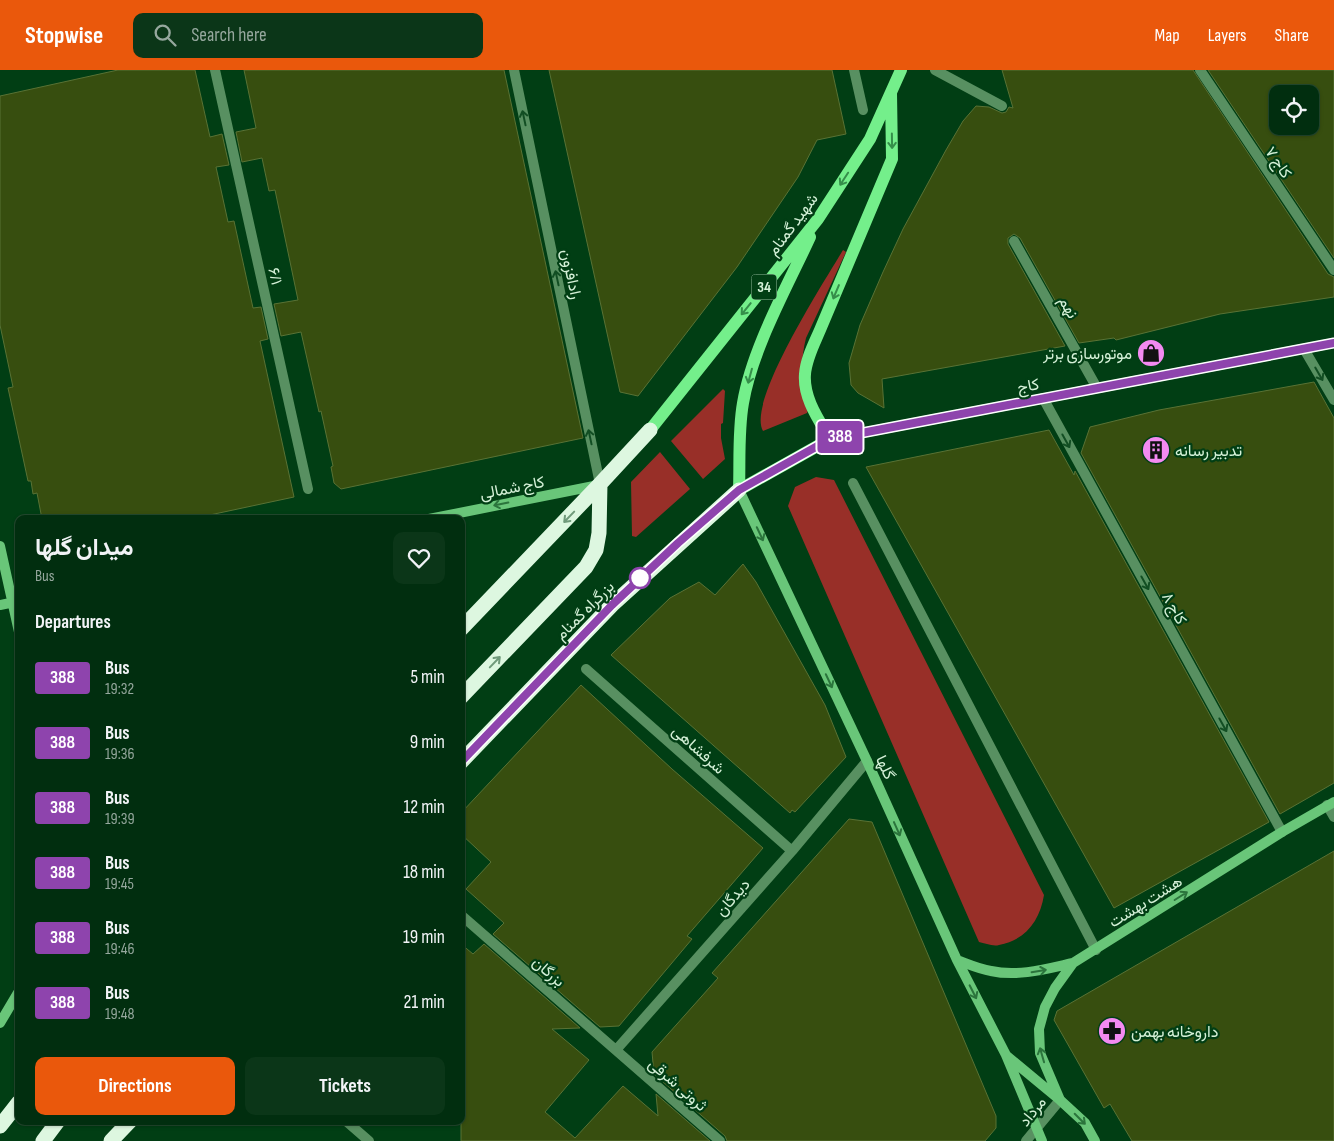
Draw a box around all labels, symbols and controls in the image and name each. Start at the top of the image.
search box [133,13,483,58]
text: Stopwise [25,21,103,50]
icon: search [151,21,179,49]
text: Search here [191,24,267,47]
text: Map [1155,25,1180,46]
text: Layers [1208,25,1247,46]
text: Share [1275,25,1309,46]
map controls [1269,85,1319,135]
button: locate [1269,85,1319,135]
one-way arrow [519,111,528,127]
one-way arrow [887,133,897,149]
street label: کاج ۷ [1260,143,1295,183]
one-way arrow [839,172,849,186]
street label: شهید گمنام [764,190,823,260]
street label: رادافزون [556,248,585,301]
street label: ۶/۱ [263,266,286,287]
one-way arrow [552,270,561,286]
road number: 34 [752,274,776,300]
one-way arrow [831,284,840,299]
street label: نهم [1054,293,1082,322]
one-way arrow [740,302,751,315]
shop icon: موتورسازی برتر [1136,338,1166,368]
place label: موتورسازی برتر [1042,345,1132,364]
one-way arrow [745,367,754,383]
one-way arrow [1314,367,1324,382]
street label: کاج [1016,375,1041,399]
line badge: 388 [811,421,869,453]
text: 388 [827,426,853,447]
one-way arrow [585,429,594,445]
one-way arrow [1062,433,1071,448]
building icon: تدبیر رسانه [1141,435,1171,465]
place label: تدبیر رسانه [1175,442,1242,461]
street label: کاج شمالی [478,473,546,505]
one-way arrow [493,500,509,510]
one-way arrow [563,510,575,523]
one-way arrow [756,526,765,541]
button: heart [393,532,445,584]
text: میدان گلها [35,533,133,562]
text: Bus [35,567,55,586]
unlabelled marker [629,567,651,589]
one-way arrow [1140,576,1150,591]
street label: بزرگراه گمنام [552,578,619,645]
street label: کاج ۸ [1156,589,1190,629]
text: Departures [35,611,111,634]
one-way arrow [489,655,501,668]
text: Bus [105,657,130,680]
text: 5 min [410,666,445,689]
text: 388 [50,667,75,688]
one-way arrow [825,674,835,689]
text: 19:32 [105,680,134,699]
one-way arrow [1219,718,1229,732]
text: Bus [105,722,130,745]
street label: شرفشاهی [668,722,728,779]
text: 9 min [410,731,445,754]
text: 388 [50,732,75,753]
text: 19:36 [105,745,134,764]
street label: گلها [871,753,898,783]
text: Bus [105,787,130,810]
text: 12 min [403,796,445,819]
text: 388 [50,797,75,818]
text: 19:39 [105,810,135,829]
one-way arrow [893,821,903,836]
text: Bus [105,852,130,875]
text: 18 min [403,861,445,884]
text: 388 [50,862,75,883]
street label: هشت بهشت [1106,872,1186,932]
text: 19:45 [105,875,134,894]
street label: دیدگان [712,875,754,920]
one-way arrow [1174,890,1188,901]
text: Bus [105,917,130,940]
text: 19 min [403,926,445,949]
text: 388 [50,927,75,948]
text: 19:46 [105,940,134,959]
street label: بزرگان [528,953,568,991]
one-way arrow [1030,965,1046,975]
text: Bus [105,982,130,1005]
one-way arrow [969,984,978,999]
text: 21 min [404,991,445,1014]
text: 388 [50,992,75,1013]
text: 19:48 [105,1005,134,1024]
pharmacy icon: داروخانه بهمن [1097,1016,1127,1046]
place label: داروخانه بهمن [1131,1023,1218,1042]
one-way arrow [1037,1047,1046,1063]
street label: ثروتی شرقی [644,1055,710,1116]
button: Directions [35,1057,235,1115]
button: Tickets [245,1057,445,1115]
street label: مرداد [1016,1093,1051,1131]
one-way arrow [1074,1113,1086,1125]

